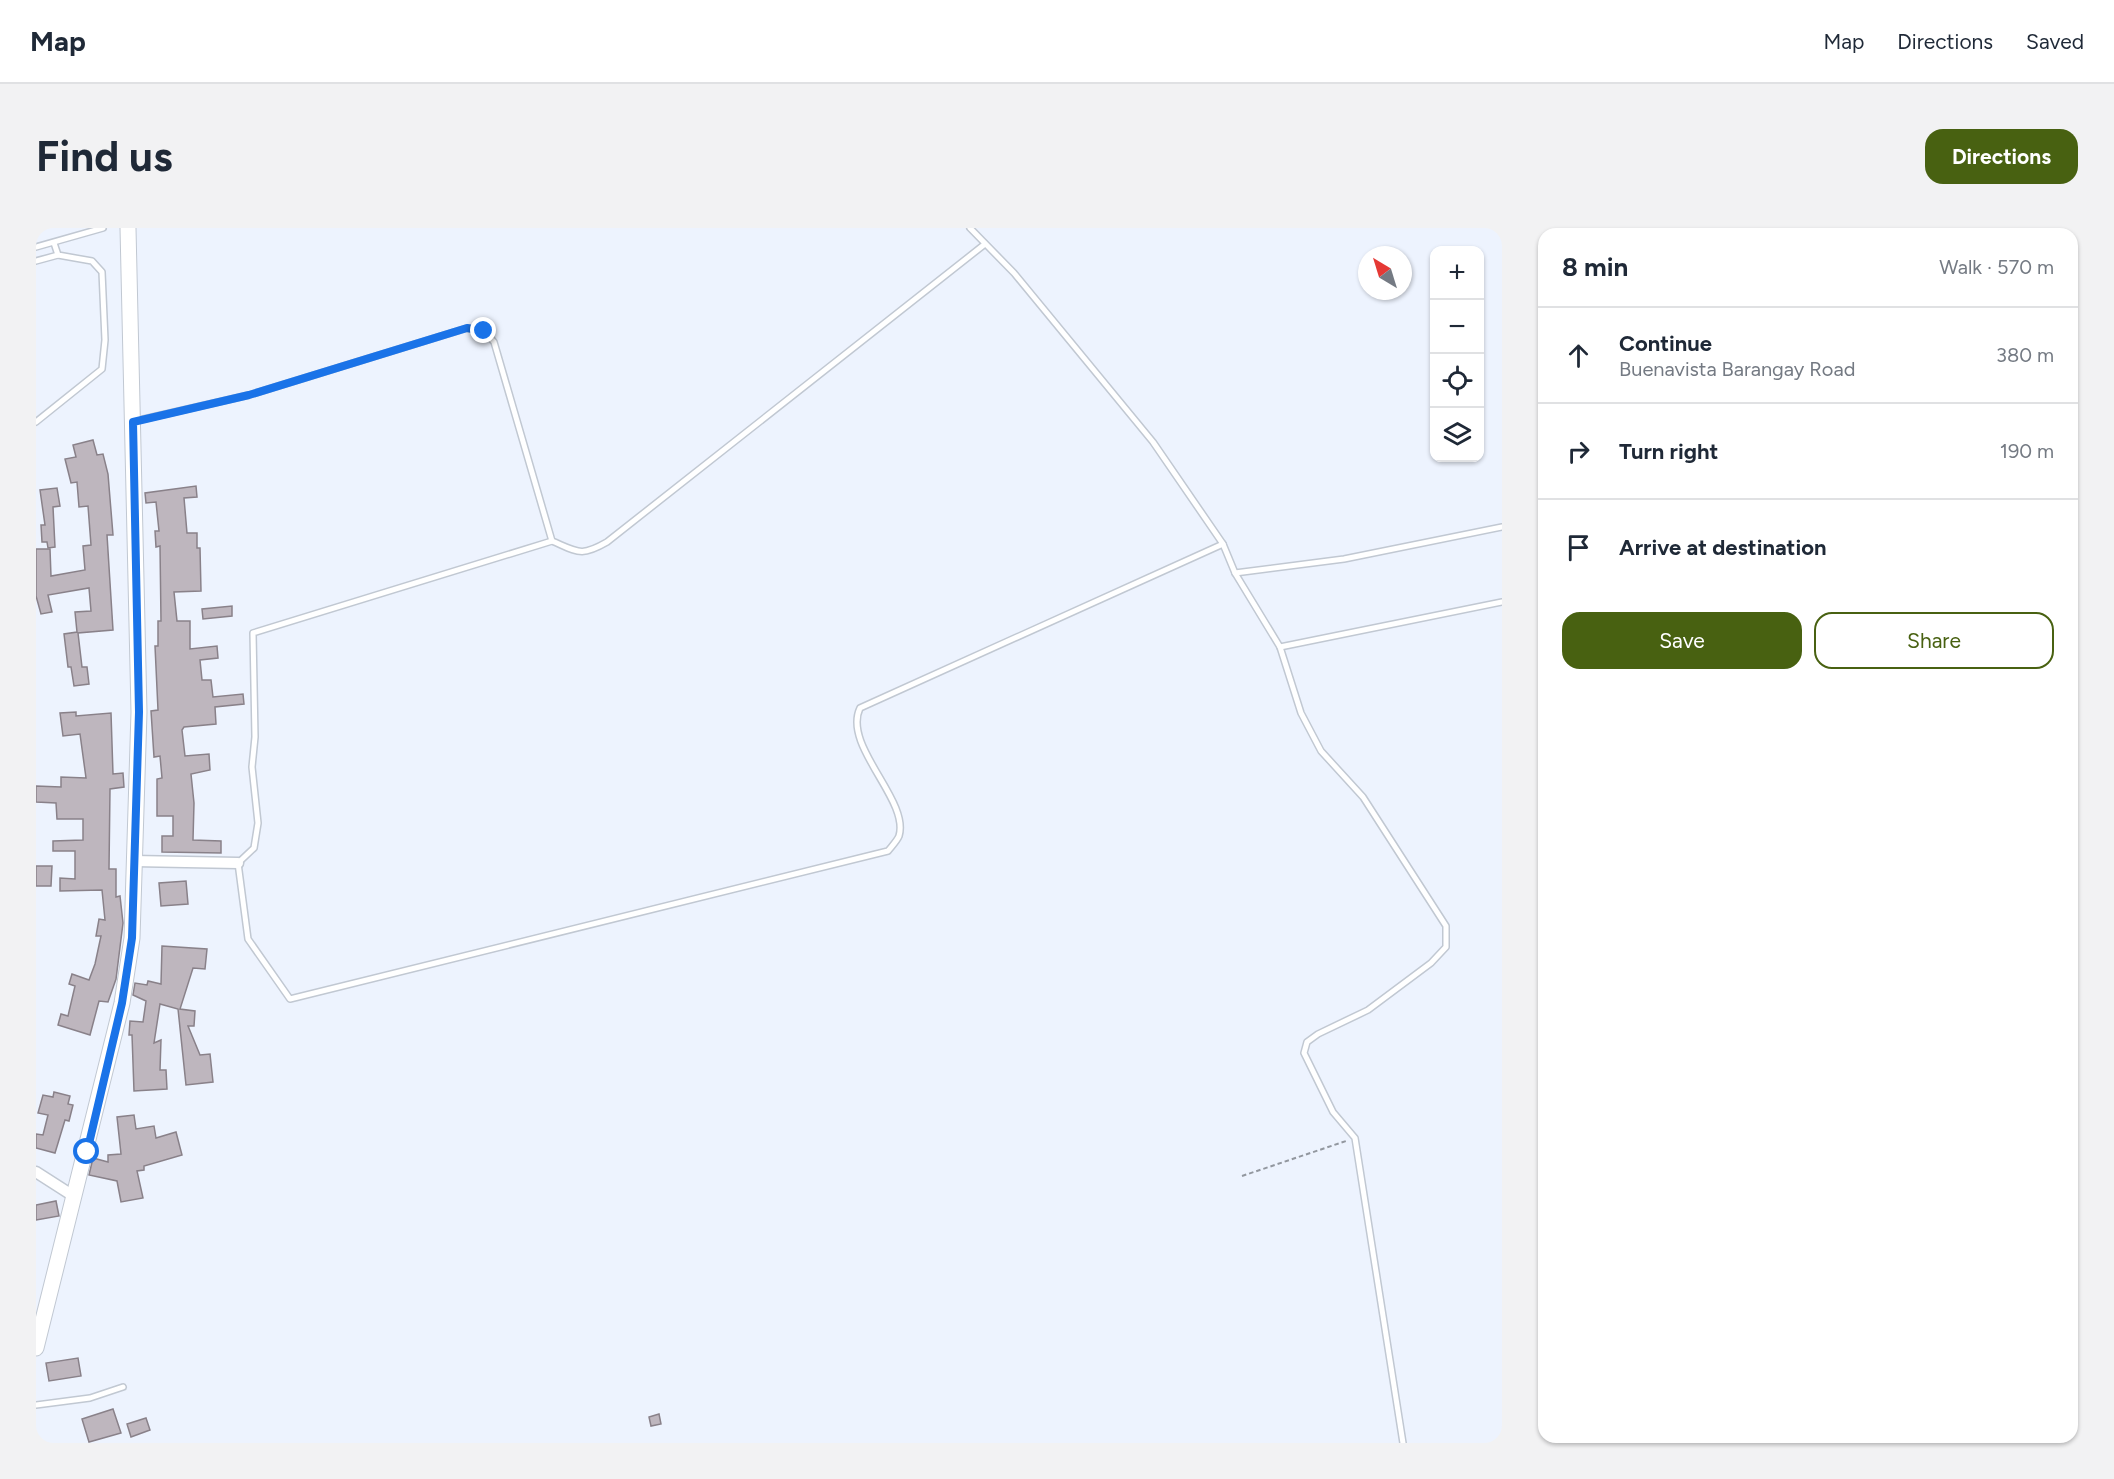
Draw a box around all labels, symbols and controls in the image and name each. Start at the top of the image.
text: Map [30,24,86,58]
text: Map [1823,29,1864,54]
text: Directions [1897,29,1993,54]
text: Saved [2026,29,2084,54]
button: Directions [1925,129,2078,184]
text: Find us [36,131,173,182]
north arrow [1358,246,1412,300]
map controls [1430,246,1484,462]
button: + [1430,246,1484,300]
text: 8 min [1562,251,1628,283]
text: Walk · 570 m [1939,255,2054,279]
button: − [1430,300,1484,354]
route end [470,317,496,343]
text: Continue [1619,330,1712,357]
icon: ahead [1562,339,1595,372]
text: 380 m [1996,343,2054,367]
button: locate [1430,354,1484,408]
text: Buenavista Barangay Road [1619,357,1855,381]
button: layers [1430,408,1484,462]
icon: right [1562,435,1595,468]
text: Turn right [1619,438,1718,465]
text: 190 m [2000,439,2054,463]
icon: arrive [1562,531,1595,564]
text: Arrive at destination [1619,534,1827,561]
button: Save [1562,612,1802,669]
button: Share [1814,612,2054,669]
route start [73,1138,99,1164]

